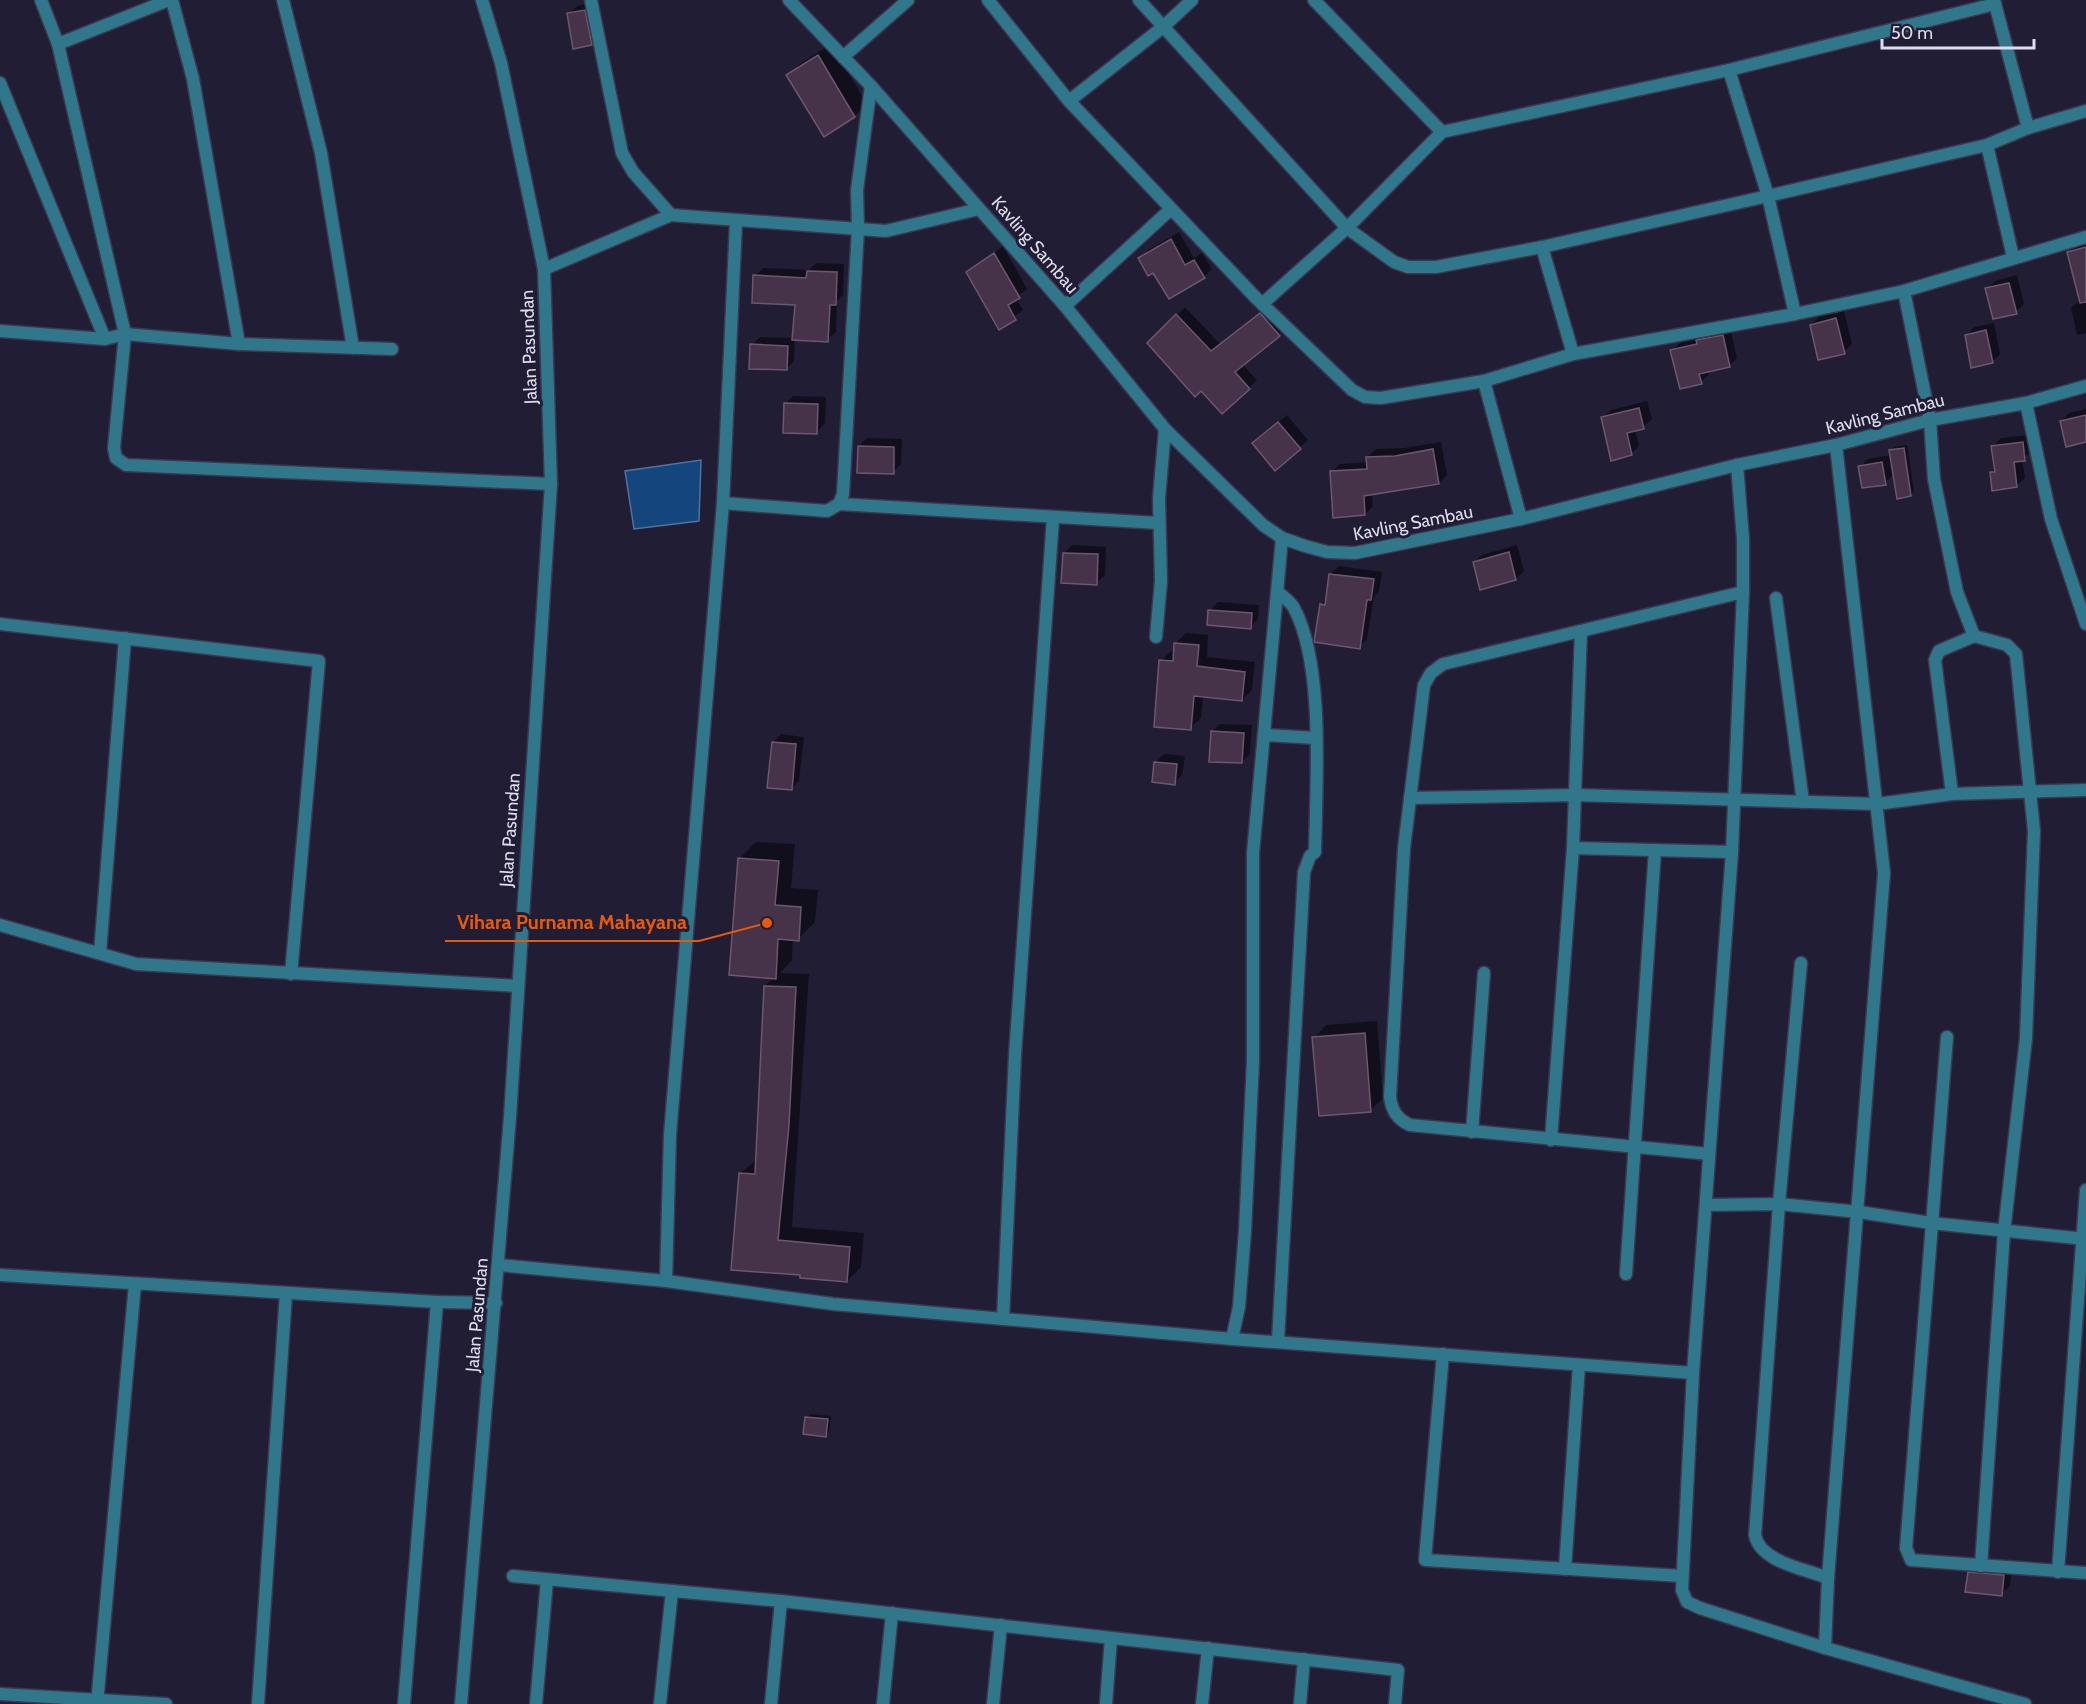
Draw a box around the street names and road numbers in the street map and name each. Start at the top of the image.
street label: Kavling Sambau [987,192,1083,298]
street label: Jalan Pasundan [516,289,542,406]
street label: Kavling Sambau [1823,389,1947,439]
street label: Kavling Sambau [1351,501,1475,545]
street label: Jalan Pasundan [495,772,525,889]
street label: Jalan Pasundan [461,1257,493,1374]

